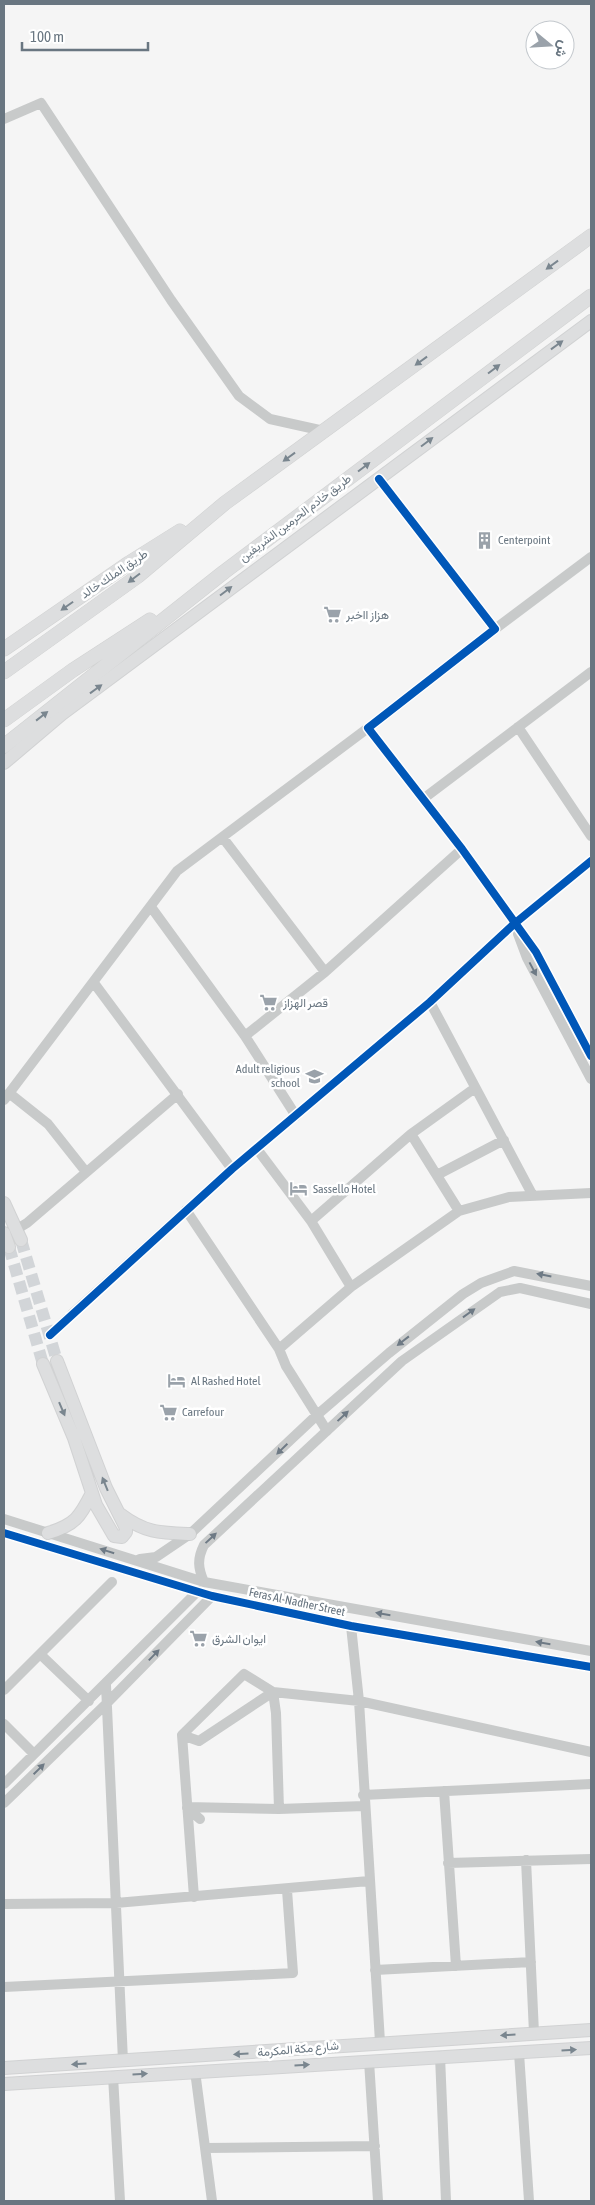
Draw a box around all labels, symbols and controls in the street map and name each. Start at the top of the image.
scale bar [22,20,149,52]
north arrow [525,20,575,70]
text: 100 m [30,28,64,45]
text: ش [551,38,573,60]
one-way arrow [545,260,559,270]
one-way arrow [550,340,564,350]
one-way arrow [414,356,427,366]
one-way arrow [487,364,501,374]
one-way arrow [420,437,433,448]
one-way arrow [283,451,296,462]
one-way arrow [357,461,370,472]
street label: طريق خادم الحرمين الشريفين [236,471,354,565]
building icon: Centerpoint [474,530,494,550]
place label: Centerpoint [498,533,551,547]
street label: طريق الملك خالد [78,546,151,602]
one-way arrow [127,573,141,583]
one-way arrow [220,586,233,597]
one-way arrow [61,601,74,611]
supermarket icon: هزاز ااخبر [322,605,342,625]
place label: هزاز ااخبر [345,608,389,623]
one-way arrow [89,684,103,694]
one-way arrow [35,710,48,721]
one-way arrow [528,962,537,976]
supermarket icon: قصر الهزاز [259,993,279,1013]
place label: قصر الهزاز [282,996,328,1011]
place label: Adult religious school [236,1062,301,1090]
school or university icon: Adult religious school [304,1066,324,1086]
hotel icon: Sassello Hotel [289,1179,309,1199]
place label: Sassello Hotel [313,1182,376,1196]
one-way arrow [535,1271,551,1279]
one-way arrow [462,1308,476,1318]
one-way arrow [397,1336,410,1347]
hotel icon: Al Rashed Hotel [167,1371,187,1391]
place label: Al Rashed Hotel [191,1374,261,1388]
one-way arrow [58,1402,66,1416]
supermarket icon: Carrefour [158,1402,178,1422]
place label: Carrefour [182,1405,224,1419]
one-way arrow [337,1410,349,1422]
one-way arrow [276,1443,288,1455]
one-way arrow [100,1477,108,1491]
one-way arrow [205,1532,217,1544]
one-way arrow [99,1546,114,1554]
street label: Feras Al-Nadher Street [248,1585,347,1619]
one-way arrow [375,1610,391,1618]
supermarket icon: ايوان الشرق [188,1629,208,1649]
place label: ايوان الشرق [212,1632,266,1647]
one-way arrow [535,1638,551,1646]
one-way arrow [148,1649,160,1661]
one-way arrow [33,1763,45,1775]
one-way arrow [499,2031,515,2039]
street label: شارع مكة المكرمة [257,2038,340,2062]
one-way arrow [561,2045,577,2053]
one-way arrow [233,2051,249,2059]
one-way arrow [70,2060,86,2068]
one-way arrow [294,2060,310,2068]
one-way arrow [132,2070,148,2078]

